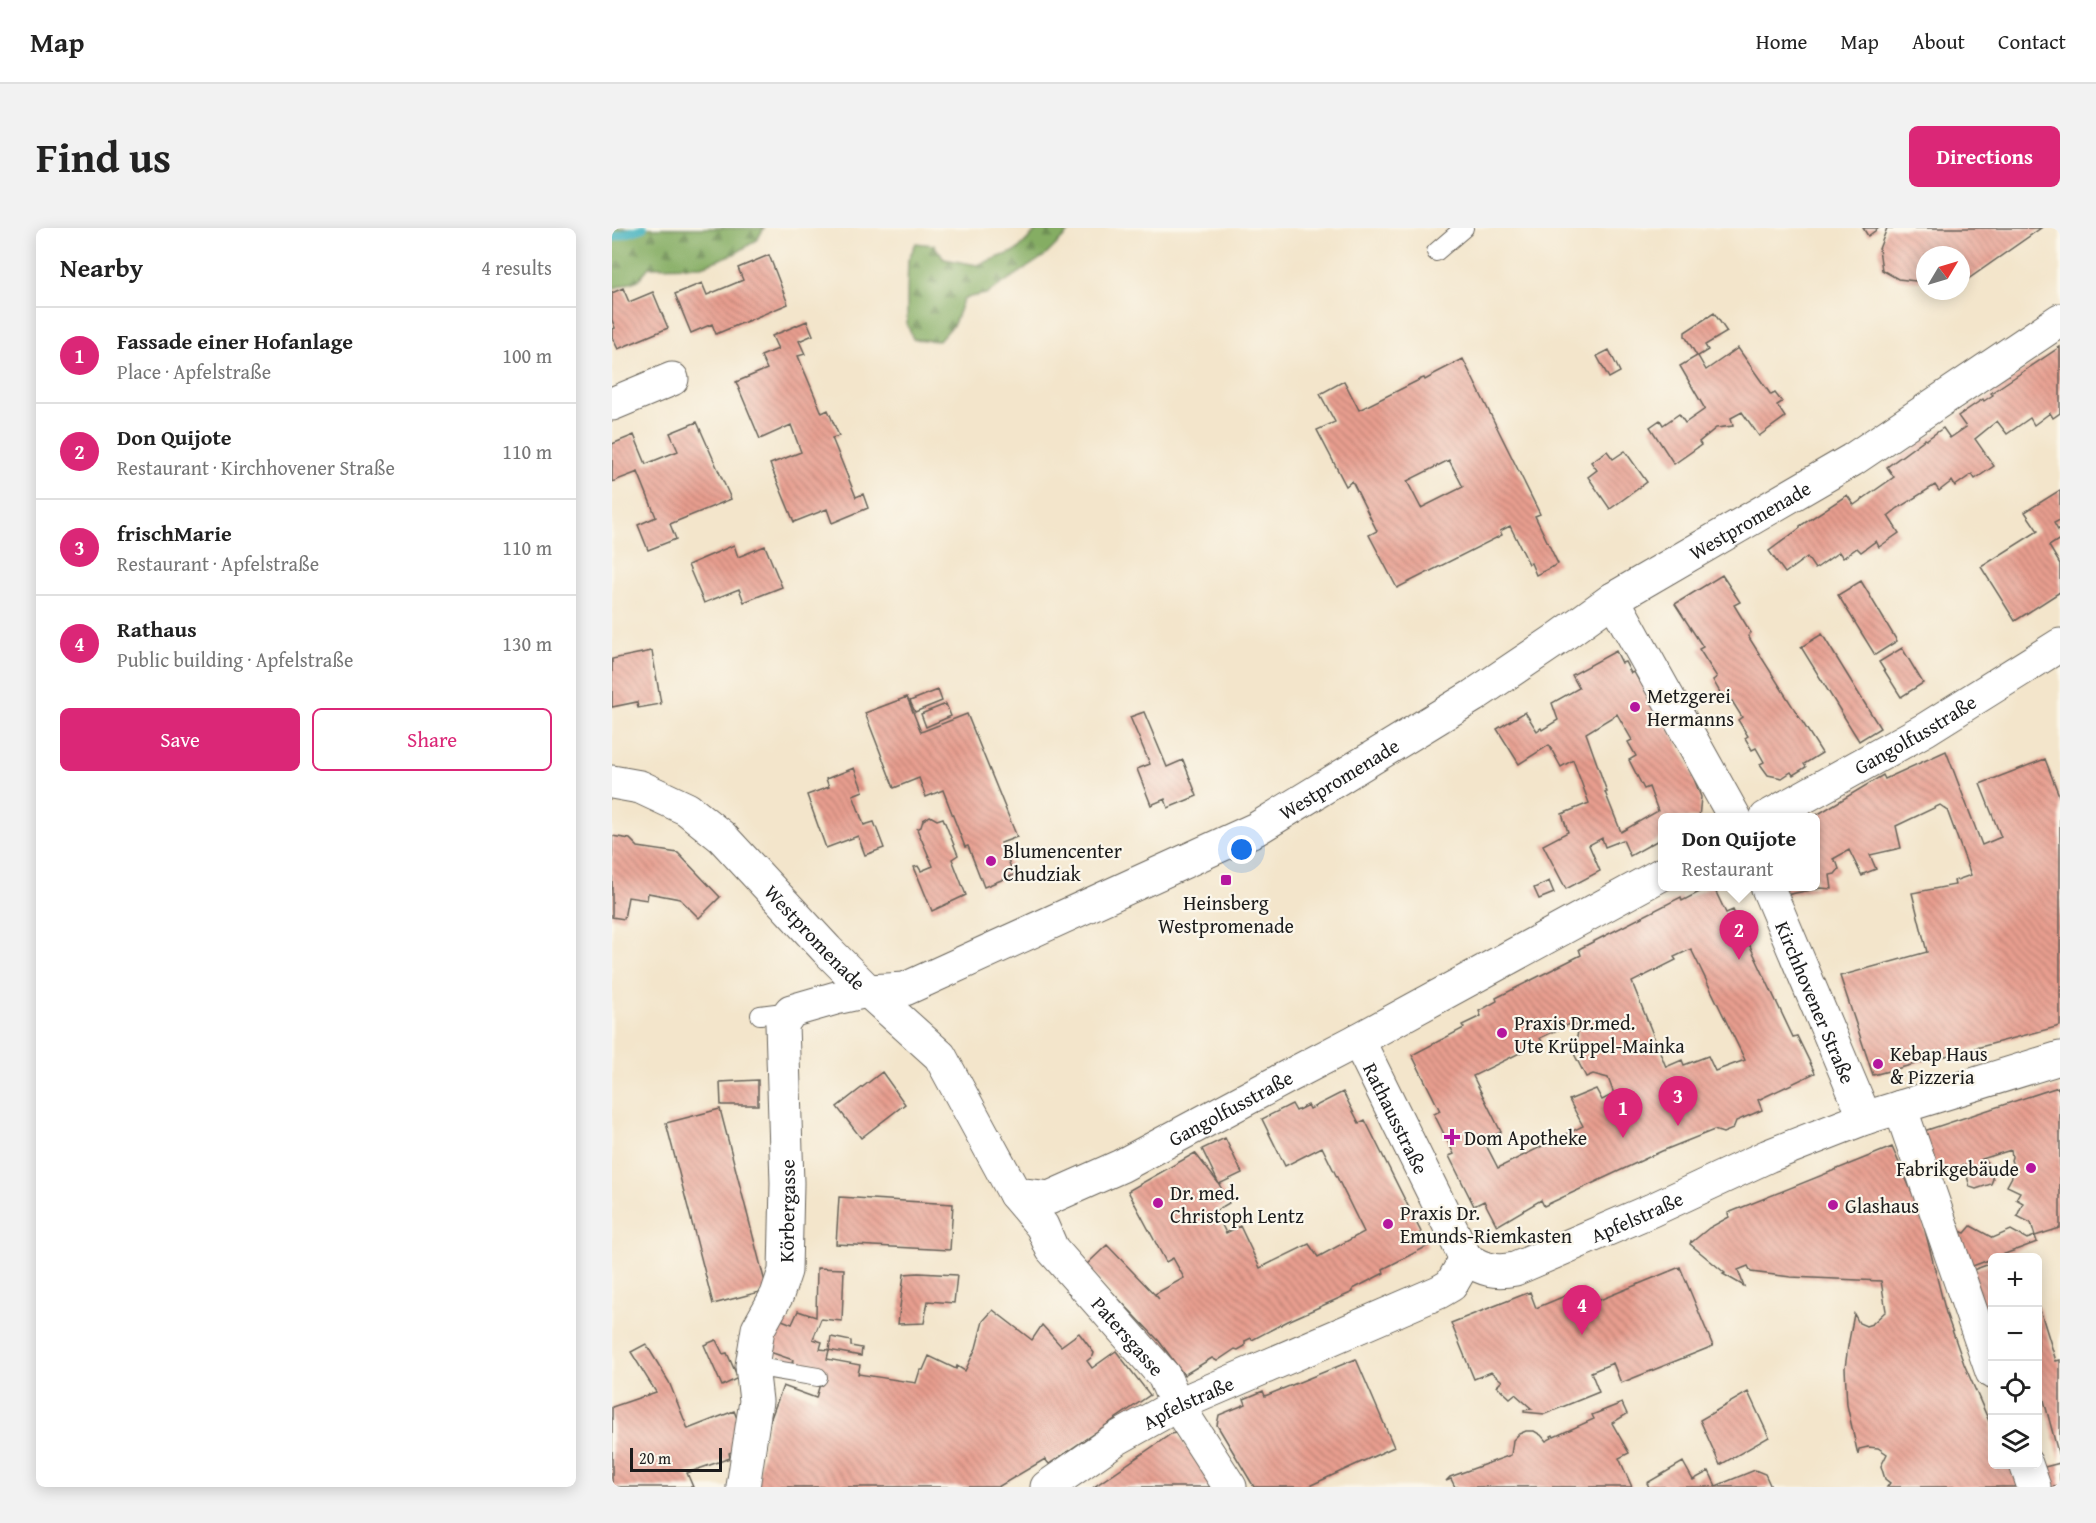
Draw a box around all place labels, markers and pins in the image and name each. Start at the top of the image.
place label: Metzgerei Hermanns [1647,681,1734,733]
marker: Metzgerei Hermanns [1628,700,1642,714]
place label: Blumencenter Chudziak [1003,836,1122,888]
marker: Blumencenter Chudziak [984,854,998,868]
marker: Heinsberg Westpromenade [1219,873,1233,887]
place label: Heinsberg Westpromenade [1158,888,1294,940]
pin: 2 [1720,910,1758,960]
place label: Praxis Dr.med. Ute Krüppel-Mainka [1514,1008,1685,1060]
marker: Praxis Dr.med. Ute Krüppel-Mainka [1495,1026,1509,1040]
place label: Kebap Haus & Pizzeria [1890,1039,1988,1091]
marker: Kebap Haus & Pizzeria [1871,1057,1885,1071]
pin: 3 [1658,1076,1698,1126]
pin: 1 [1604,1088,1642,1138]
place label: Dom Apotheke [1464,1123,1587,1152]
marker: Dom Apotheke [1445,1130,1459,1144]
place label: Fabrikgebäude [1896,1154,2019,1183]
marker: Fabrikgebäude [2024,1161,2038,1175]
place label: Dr. med. Christoph Lentz [1170,1178,1304,1230]
place label: Glashaus [1845,1191,1919,1220]
marker: Dr. med. Christoph Lentz [1151,1196,1165,1210]
place label: Praxis Dr. Emunds-Riemkasten [1400,1198,1572,1250]
marker: Glashaus [1826,1198,1840,1212]
marker: Praxis Dr. Emunds-Riemkasten [1381,1217,1395,1231]
pin: 4 [1562,1286,1602,1335]

